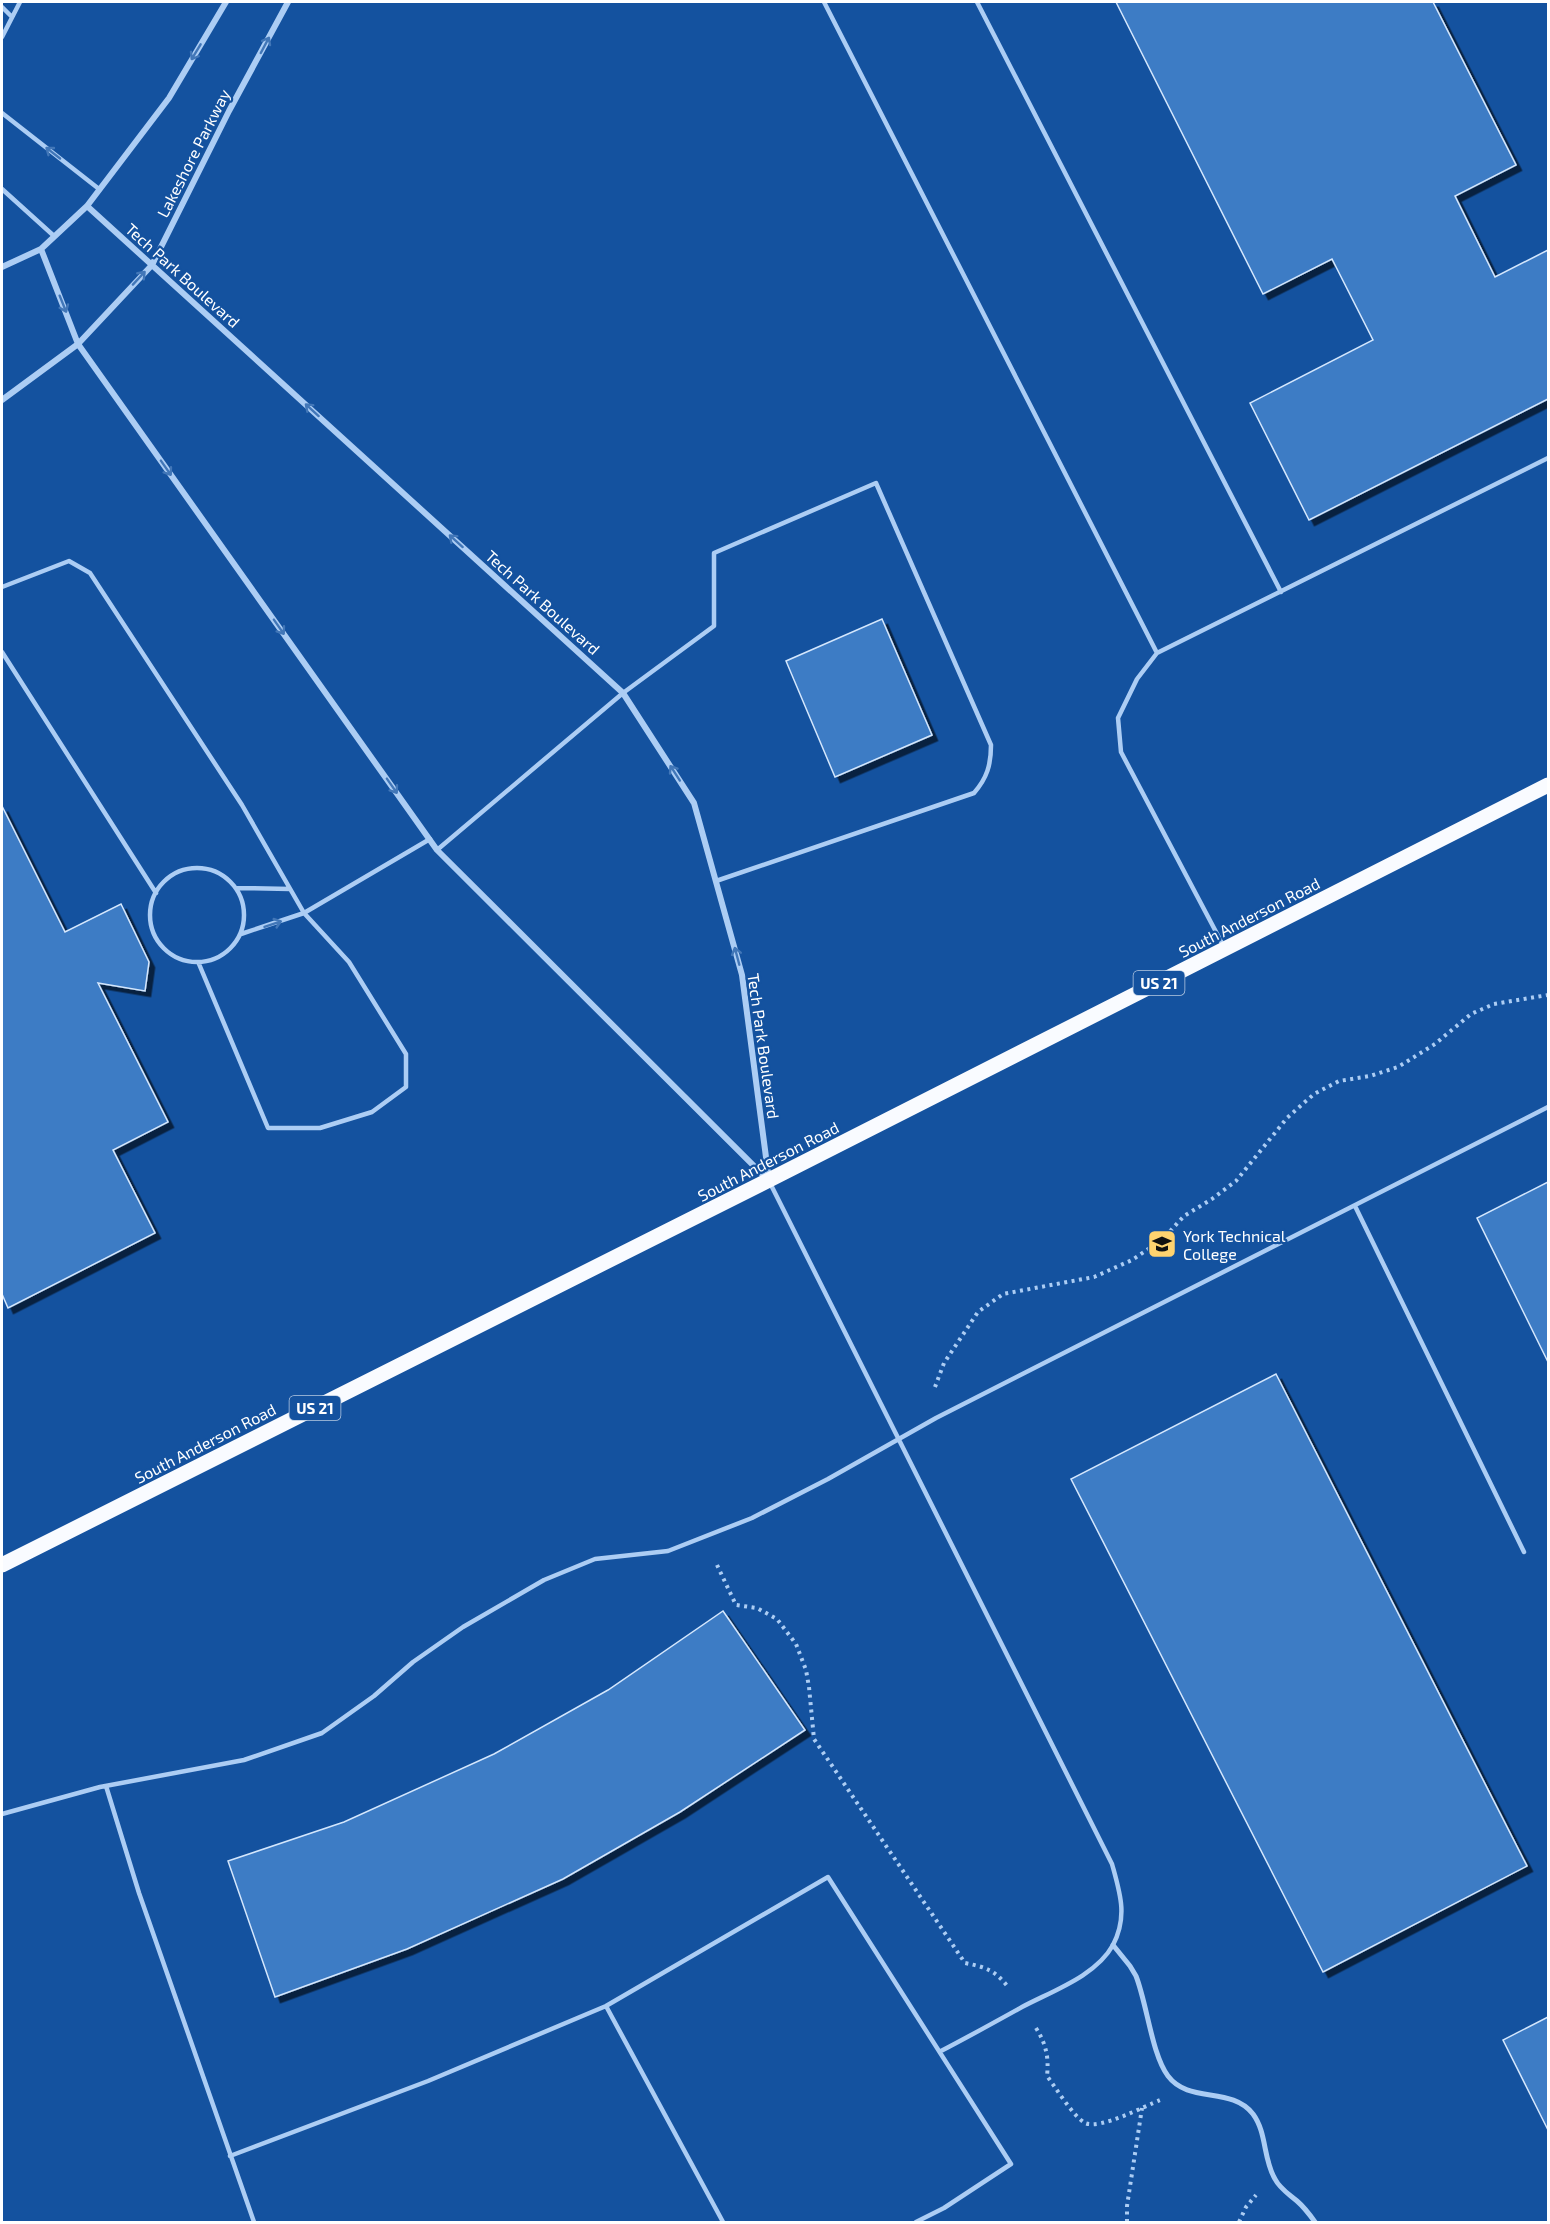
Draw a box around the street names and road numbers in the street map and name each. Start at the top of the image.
street label: Lakeshore Parkway [152,85,234,220]
street label: Tech Park Boulevard [122,219,244,331]
street label: Tech Park Boulevard [482,546,604,658]
street label: South Anderson Road [1175,873,1323,961]
road number: US 21 [1134,971,1184,995]
street label: Tech Park Boulevard [744,972,784,1120]
street label: South Anderson Road [694,1117,842,1205]
road number: US 21 [290,1396,340,1420]
street label: South Anderson Road [131,1399,279,1487]

